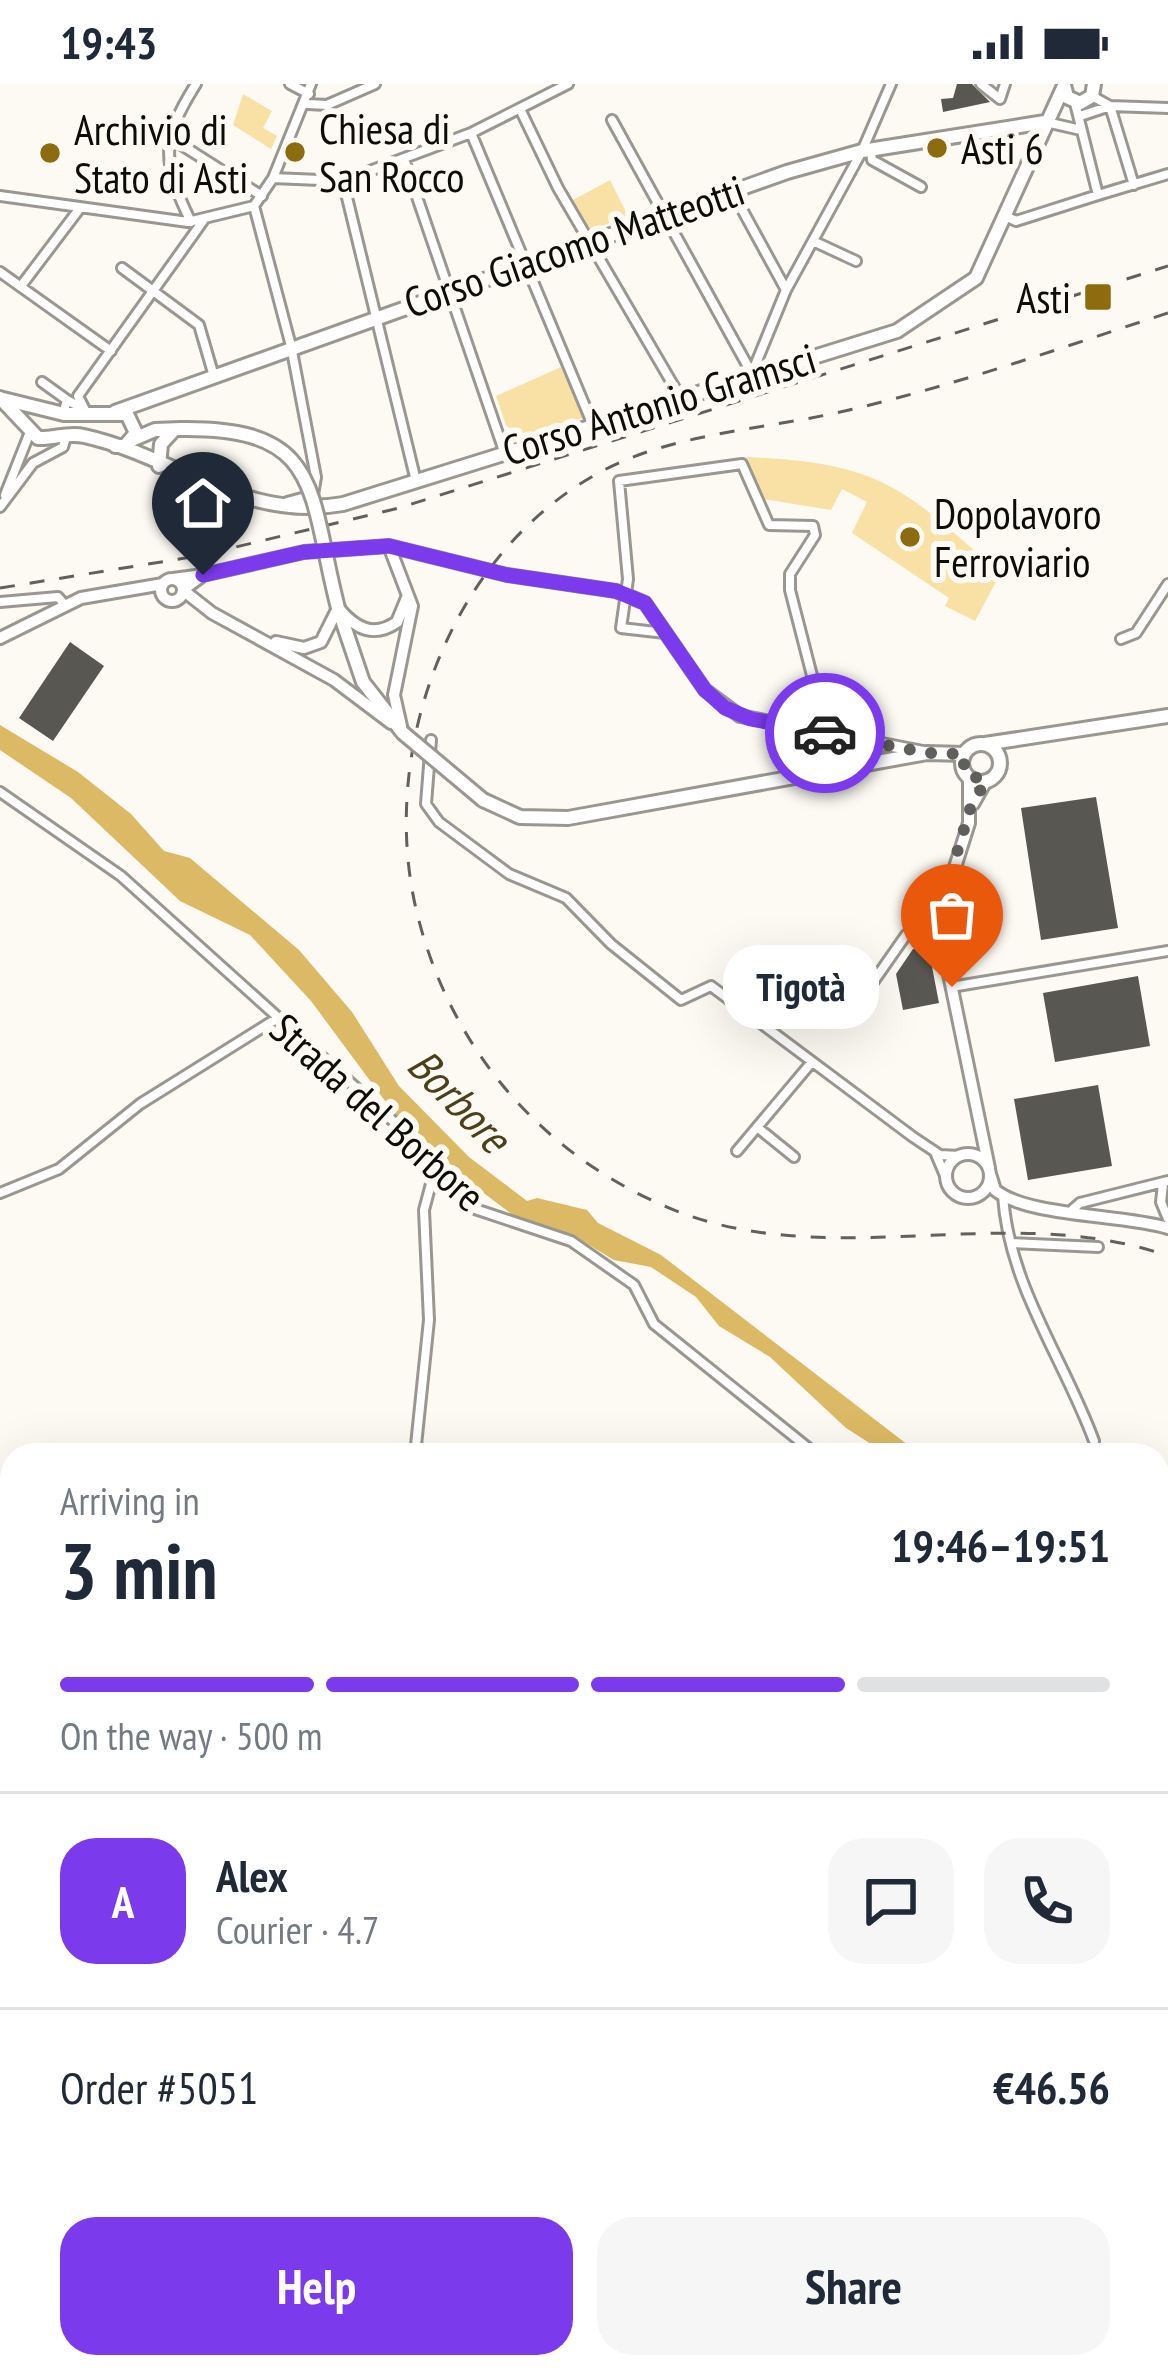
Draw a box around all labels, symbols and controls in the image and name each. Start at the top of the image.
text: 19:43 [60,13,157,71]
place label: Chiesa di San Rocco [319,101,464,204]
place label: Archivio di Stato di Asti [74,102,248,205]
place label: Asti 6 [961,121,1044,176]
marker: Asti 6 [924,135,950,161]
marker: Chiesa di San Rocco [282,139,308,165]
marker: Archivio di Stato di Asti [37,140,63,166]
street label: Corso Giacomo Matteotti [397,162,751,330]
place label: Asti [1016,270,1071,325]
marker: Asti [1082,281,1114,313]
street label: Corso Antonio Gramsci [496,330,822,478]
pin [152,452,254,575]
icon: home [170,470,236,536]
place label: Dopolavoro Ferroviario [934,486,1101,589]
marker: Dopolavoro Ferroviario [897,524,923,550]
courier [765,673,885,793]
icon: car [792,700,858,766]
pin [901,864,1003,987]
icon: bag [919,882,985,948]
callout: Tigotà [724,945,880,1029]
text: Tigotà [756,961,846,1012]
street label: Strada del Borbore [259,1001,497,1223]
water label: Borbore [396,1036,525,1166]
text: Arriving in [60,1475,200,1526]
text: 19:46–19:51 [891,1516,1110,1574]
text: 3 min [60,1520,218,1621]
text: On the way · 500 m [60,1710,322,1761]
button: chat [828,1838,954,1964]
button: phone [984,1838,1110,1964]
text: Alex [216,1846,288,1904]
text: A [112,1872,134,1930]
text: Courier · 4.7 [216,1904,379,1955]
text: Order #5051 [60,2058,258,2116]
text: €46.56 [993,2058,1110,2116]
button: Help [60,2217,573,2355]
button: Share [597,2217,1110,2355]

